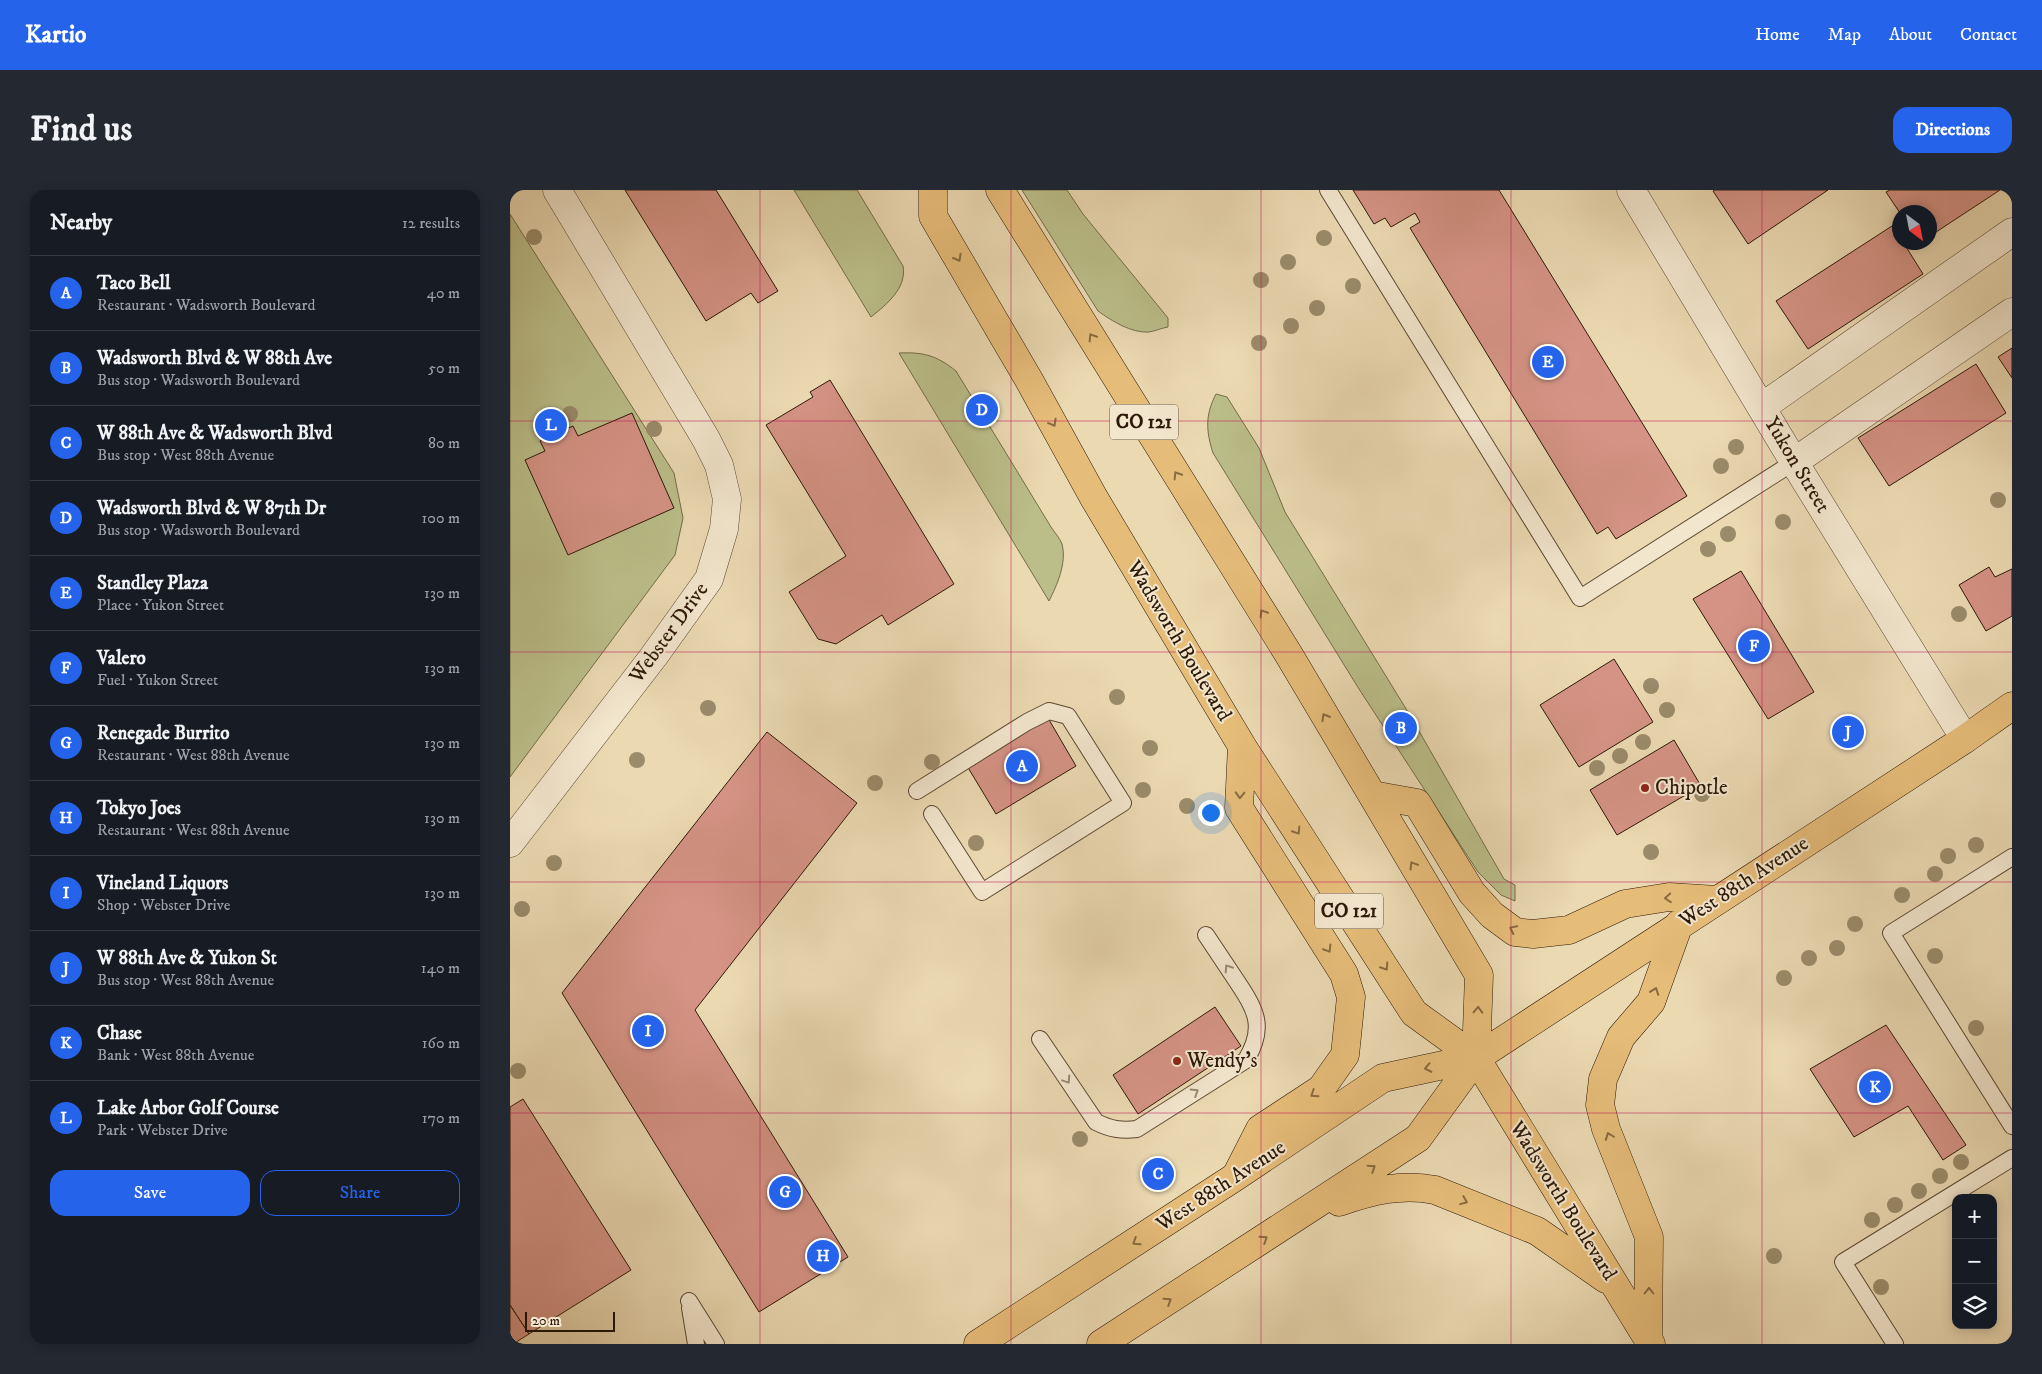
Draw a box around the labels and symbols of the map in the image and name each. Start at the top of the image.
north arrow [1892,205,1937,250]
one-way arrow [951,253,961,262]
one-way arrow [1088,334,1098,343]
pin: E [1532,343,1564,381]
pin: D [966,391,998,429]
road number: CO 121 [1110,404,1178,440]
pin: L [535,406,567,444]
street label: Yukon Street [1758,412,1836,518]
one-way arrow [1046,417,1056,426]
one-way arrow [1174,472,1184,481]
street label: Wadsworth Boulevard [1120,555,1238,727]
street label: Webster Drive [623,577,714,689]
one-way arrow [1260,610,1270,619]
pin: F [1738,627,1770,665]
pin: B [1385,709,1417,747]
one-way arrow [1322,713,1332,722]
pin: J [1832,713,1864,751]
pin: A [1006,747,1038,785]
place label: Chipotle [1655,775,1728,801]
marker: Chipotle [1639,782,1651,794]
one-way arrow [1235,791,1245,799]
your location [1198,800,1224,826]
one-way arrow [1290,825,1300,834]
street label: West 88th Avenue [1674,830,1814,934]
one-way arrow [1410,862,1420,871]
one-way arrow [1664,893,1672,904]
road number: CO 121 [1315,894,1383,928]
one-way arrow [1509,925,1518,935]
one-way arrow [1322,944,1331,953]
one-way arrow [1379,962,1388,971]
one-way arrow [1225,965,1235,974]
one-way arrow [1649,987,1659,995]
one-way arrow [1472,1005,1483,1013]
pin: I [632,1012,664,1050]
place label: Wendy's [1186,1048,1258,1074]
marker: Wendy's [1171,1055,1183,1067]
one-way arrow [1424,1062,1432,1073]
pin: K [1859,1068,1891,1106]
one-way arrow [1061,1075,1071,1084]
one-way arrow [1310,1088,1319,1097]
one-way arrow [1190,1089,1199,1099]
street label: Wadsworth Boulevard [1503,1116,1623,1286]
one-way arrow [1605,1132,1615,1141]
street label: West 88th Avenue [1151,1134,1291,1238]
pin: C [1142,1155,1174,1193]
one-way arrow [1367,1165,1376,1174]
pin: G [769,1173,801,1211]
one-way arrow [1459,1195,1468,1205]
one-way arrow [1132,1235,1141,1245]
one-way arrow [1258,1235,1267,1245]
pin: H [807,1237,839,1275]
one-way arrow [1644,1287,1654,1294]
one-way arrow [1163,1297,1172,1307]
scale bar [525,1309,615,1332]

